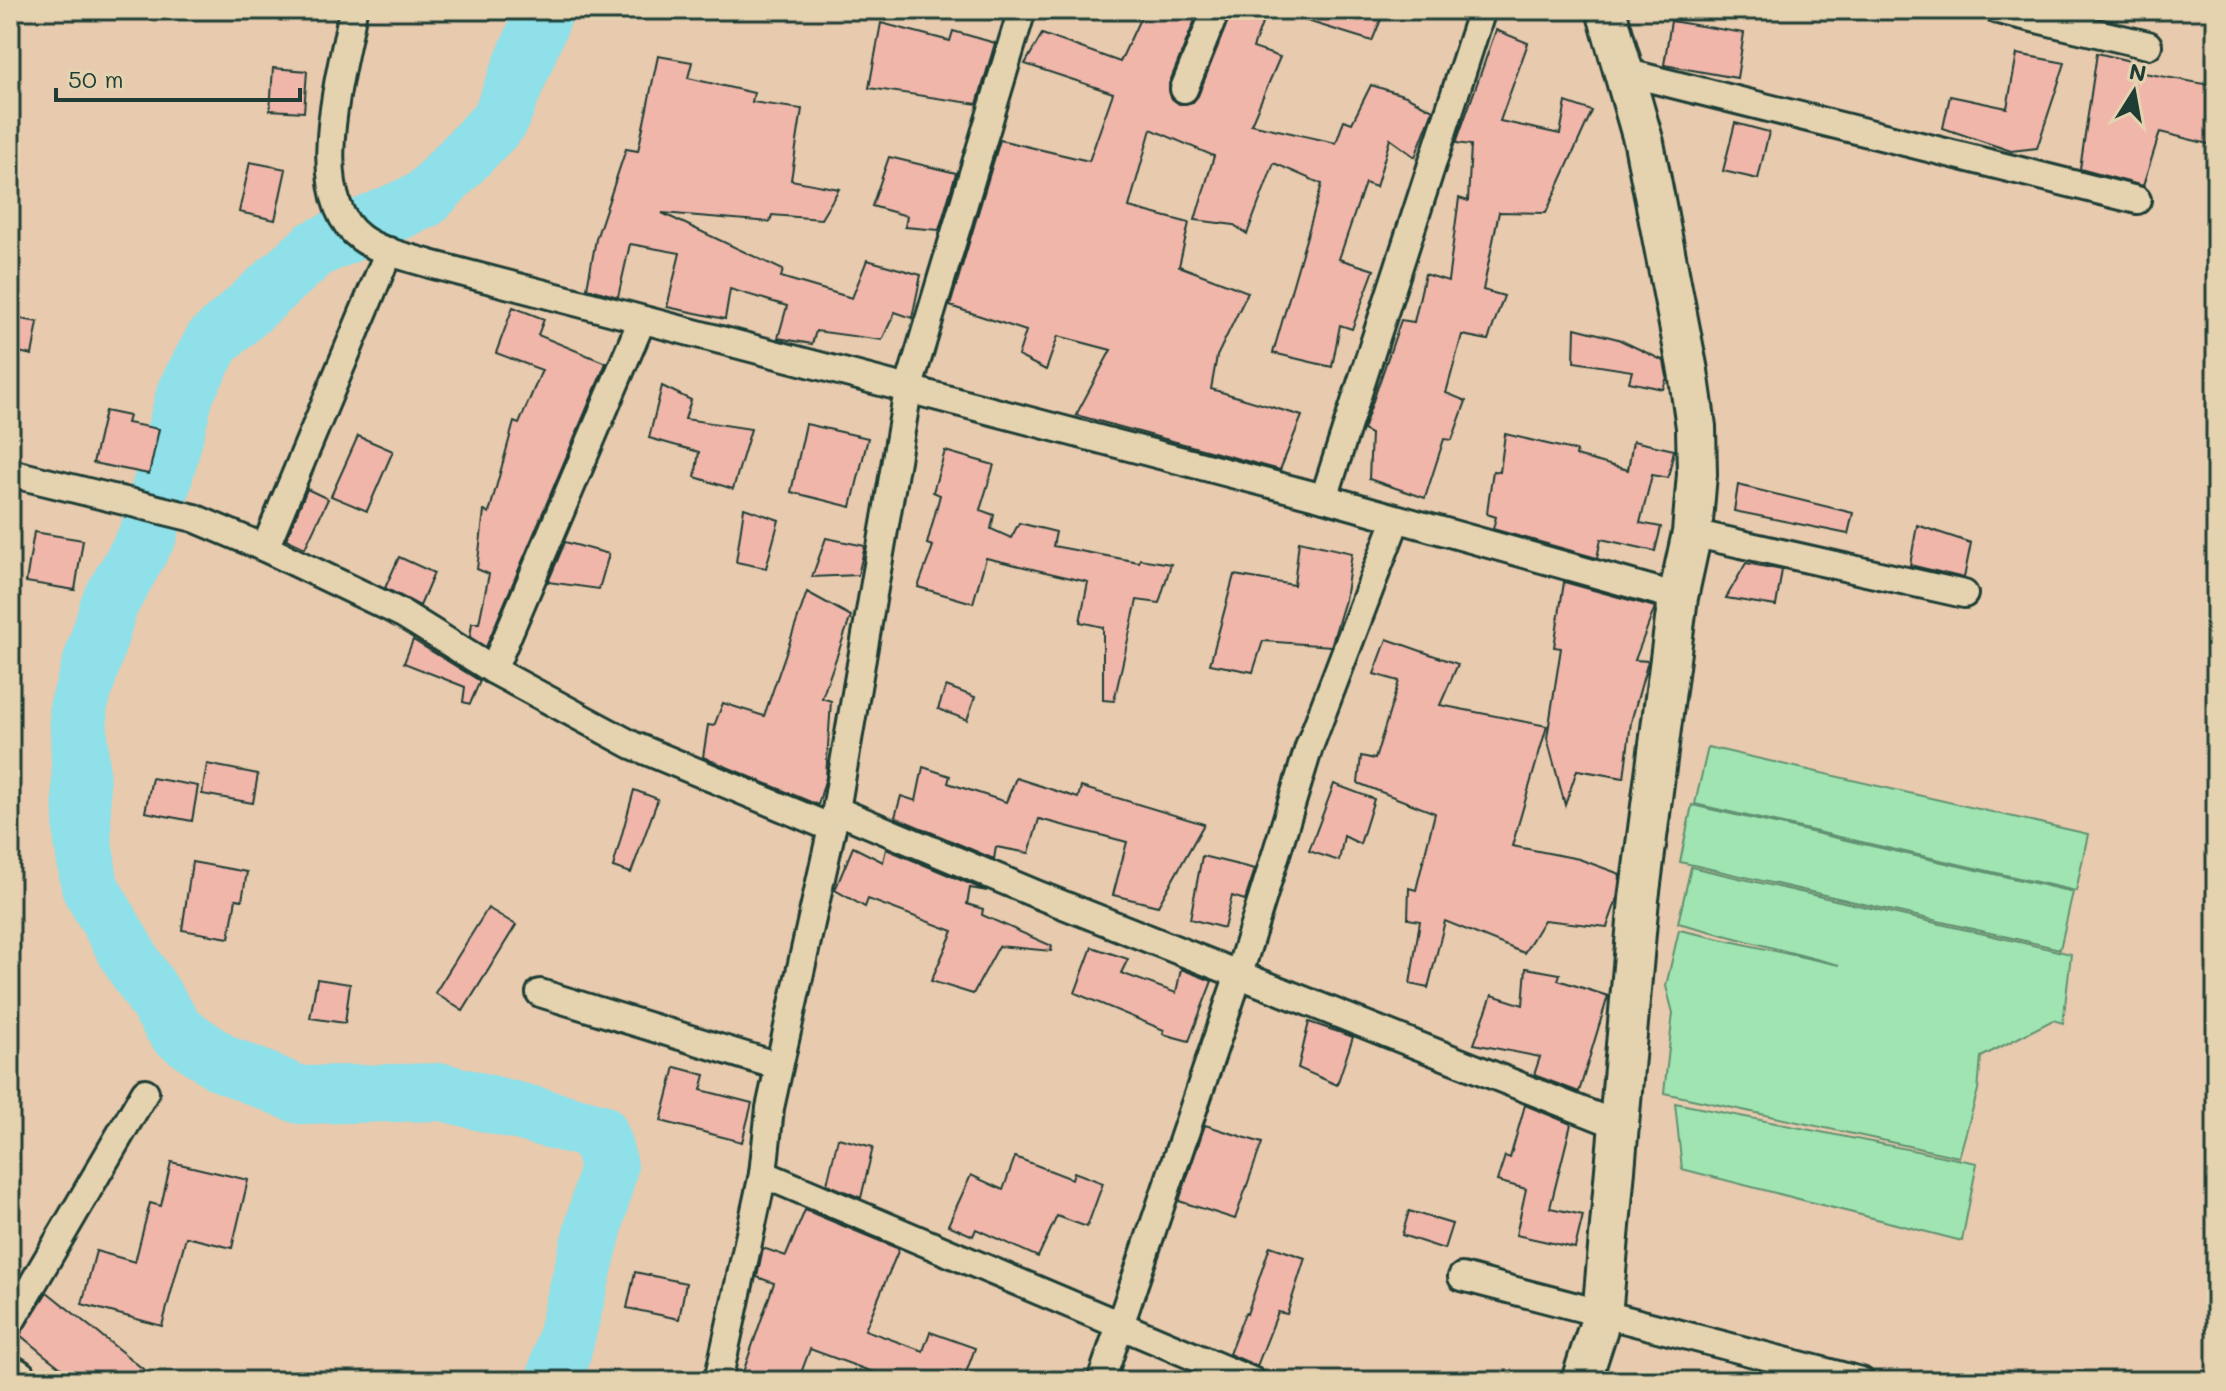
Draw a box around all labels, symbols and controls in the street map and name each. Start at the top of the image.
scale bar [56,52,300,102]
north arrow [2094,52,2174,132]
text: N [2127,56,2149,88]
text: 50 m [68,63,124,94]

